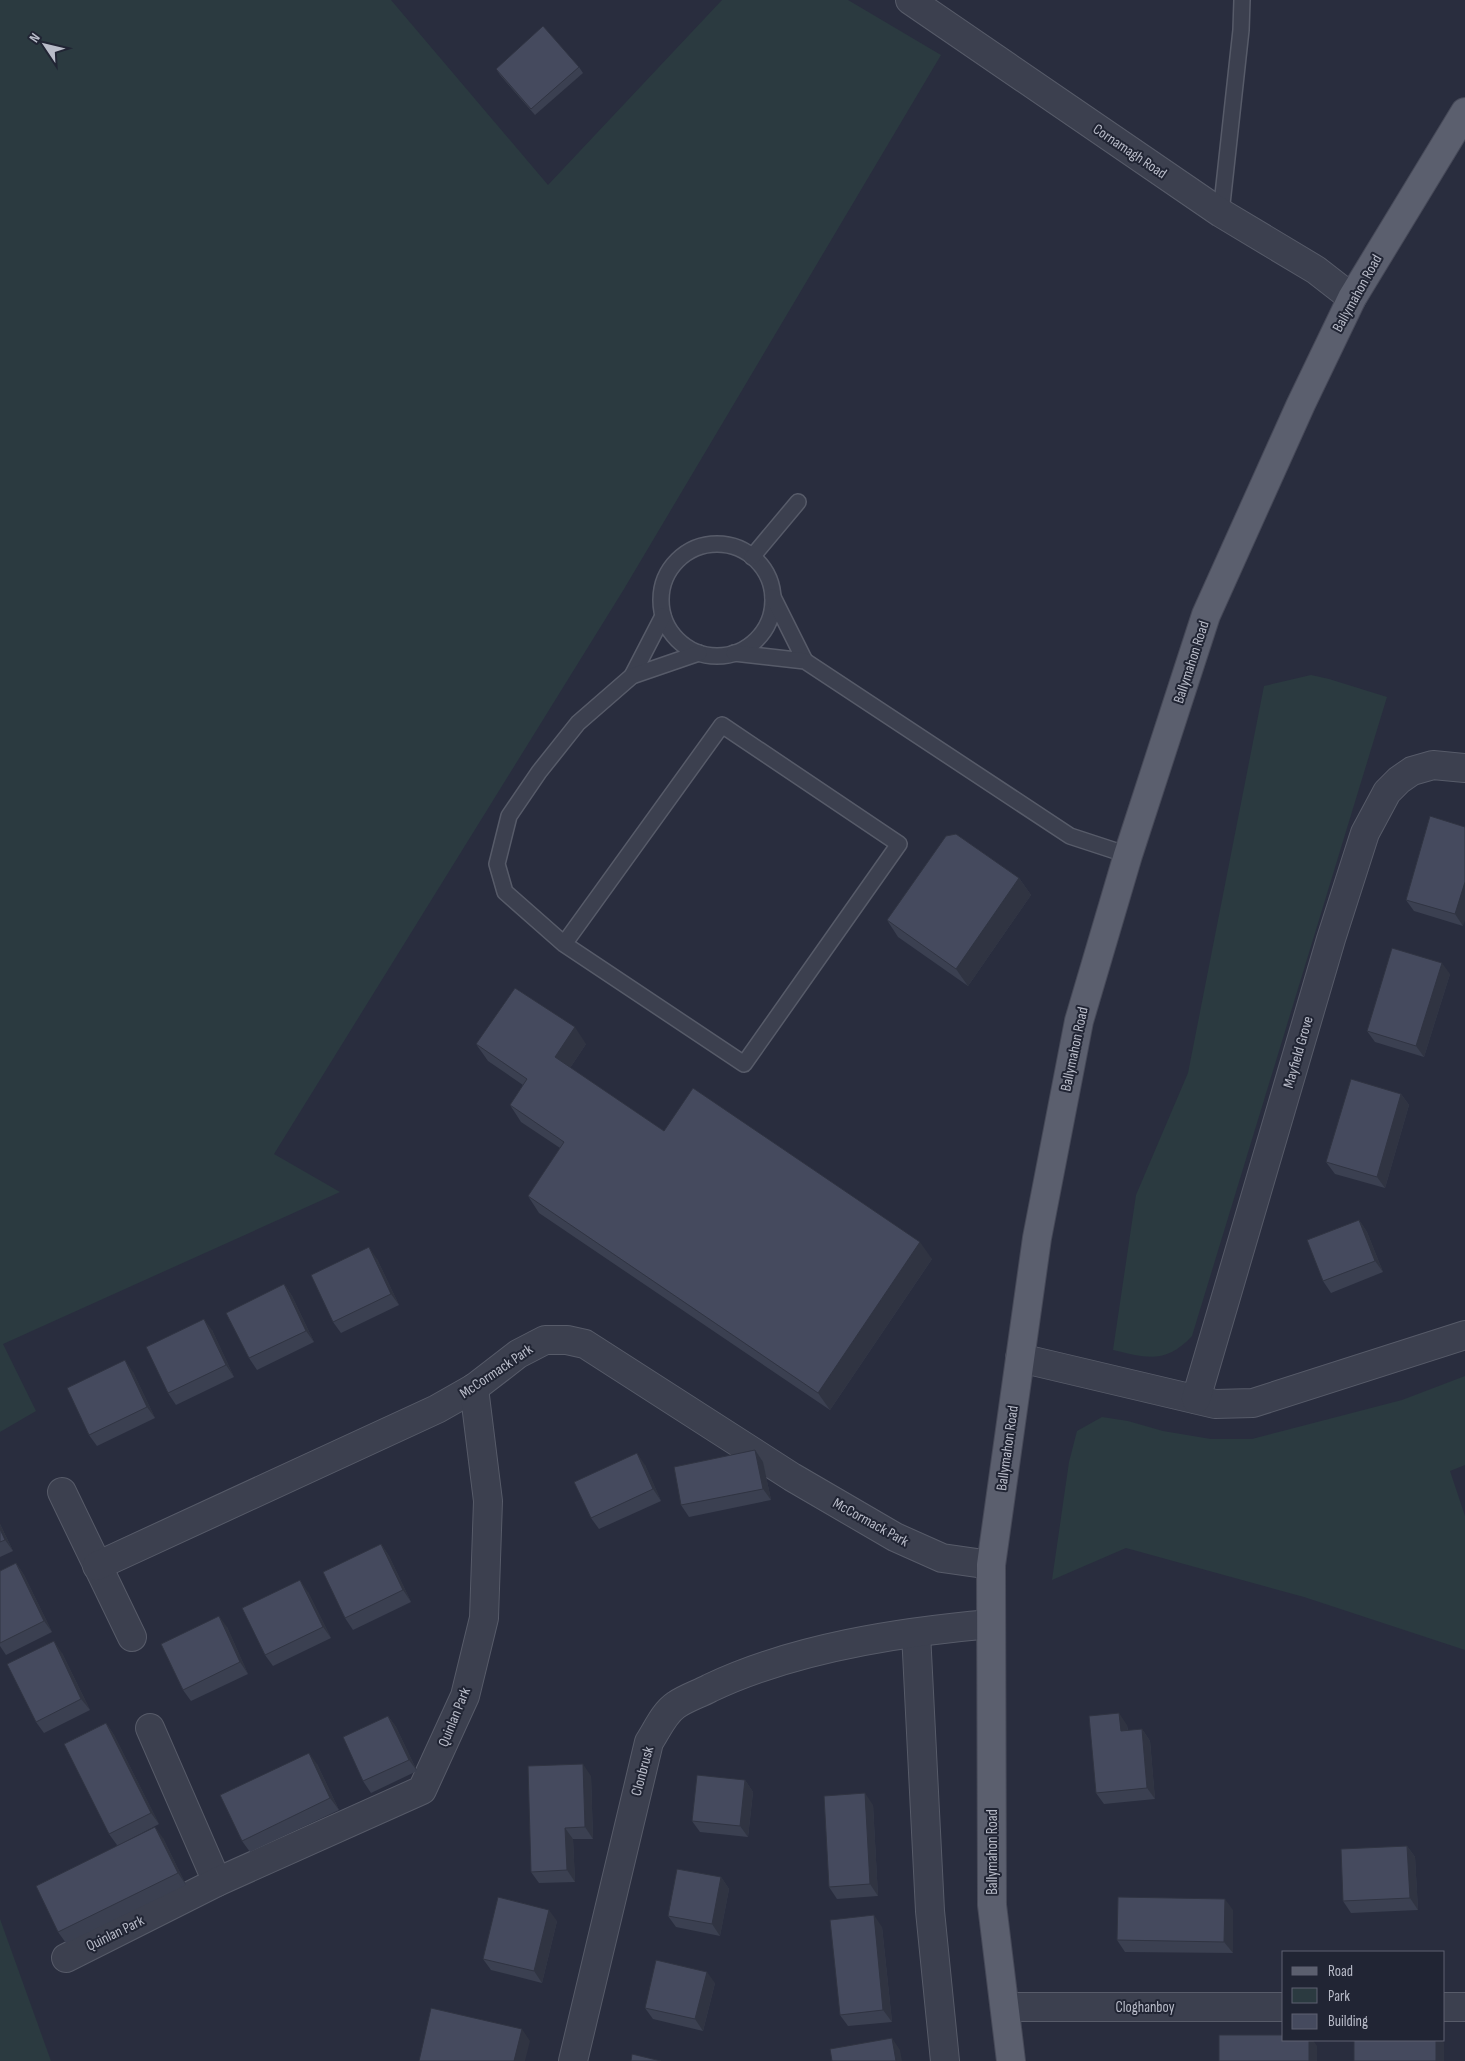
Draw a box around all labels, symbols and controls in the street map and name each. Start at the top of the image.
north arrow [20,20,70,70]
text: N [26,30,44,46]
street label: Cornamagh Road [1089,120,1170,183]
street label: Ballymahon Road [1328,251,1387,335]
street label: Ballymahon Road [1169,618,1214,706]
street label: Ballymahon Road [1056,1005,1093,1093]
street label: Mayfield Grove [1279,1014,1318,1090]
street label: McCormack Park [456,1340,537,1403]
street label: Ballymahon Road [992,1404,1023,1492]
street label: McCormack Park [829,1494,912,1551]
street label: Quinlan Park [434,1685,475,1750]
street label: Clonbrusk [627,1744,658,1798]
street label: Ballymahon Road [983,1809,1002,1895]
street label: Quinlan Park [83,1911,148,1956]
legend [1282,1951,1445,2041]
text: Road [1328,1962,1353,1981]
text: Park [1328,1987,1350,2006]
street label: Cloghanboy [1116,1998,1175,2017]
text: Building [1328,2012,1368,2031]

